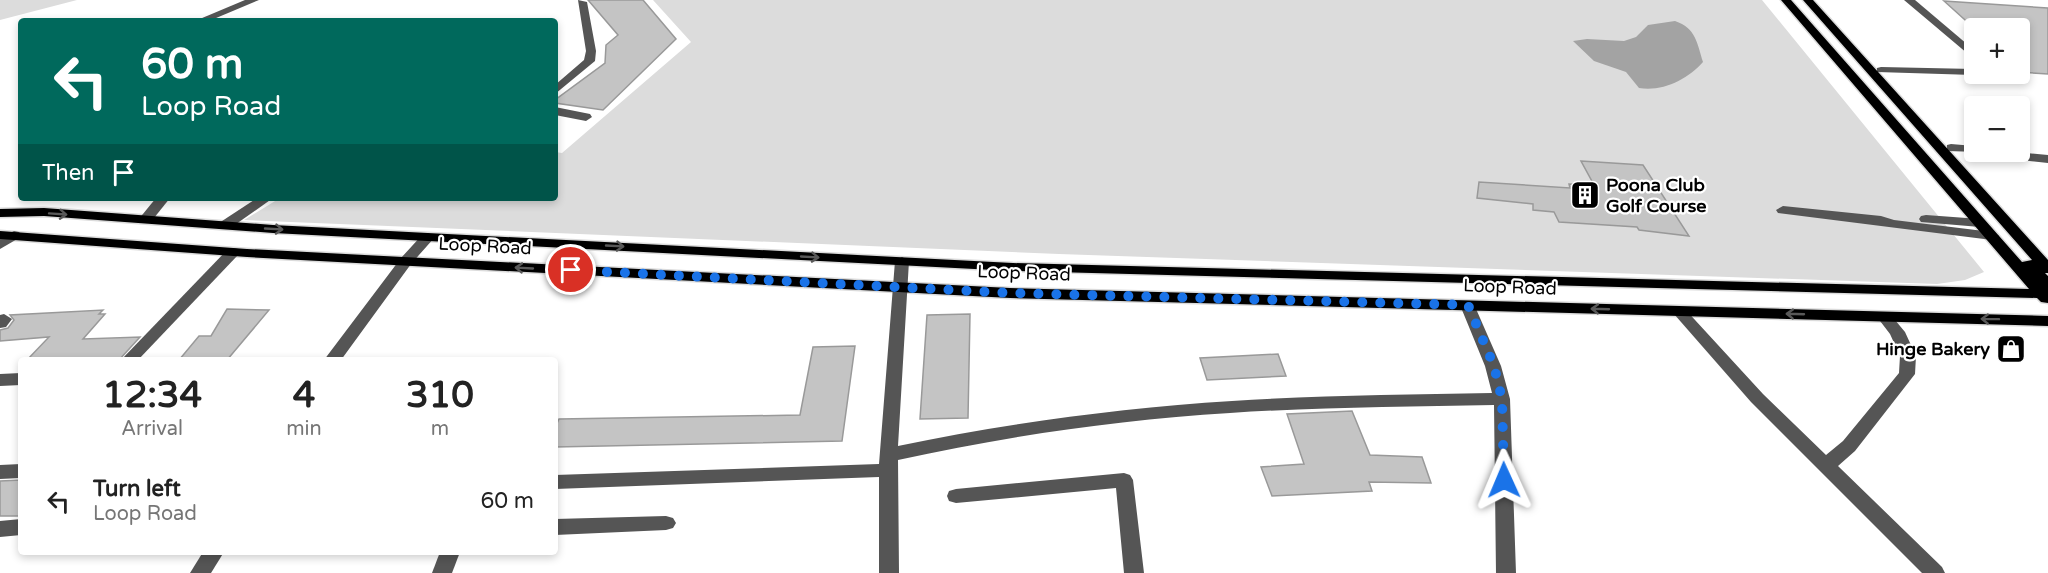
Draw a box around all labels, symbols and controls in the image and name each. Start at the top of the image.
map controls [1964,18,2030,162]
button: + [1964,18,2030,84]
text: 60 m [141,39,243,90]
icon: left [42,42,120,120]
text: Loop Road [141,90,281,123]
button: − [1964,96,2030,162]
icon: arrive [107,156,140,189]
text: Then [42,160,95,186]
place label: Poona Club Golf Course [1606,174,1706,217]
building icon: Poona Club Golf Course [1569,179,1601,211]
one-way arrow [48,208,68,219]
one-way arrow [263,224,283,235]
street label: Loop Road [438,233,532,259]
one-way arrow [605,241,625,252]
pin [545,244,596,295]
one-way arrow [800,251,820,262]
icon: arrive [554,253,587,286]
street label: Loop Road [977,260,1071,286]
one-way arrow [514,262,534,273]
street label: Loop Road [1463,274,1557,300]
one-way arrow [1590,303,1610,315]
one-way arrow [1785,308,1805,320]
one-way arrow [1980,314,2000,325]
shop icon: Hinge Bakery [1995,333,2027,365]
place label: Hinge Bakery [1876,338,1990,360]
text: 12:34 [102,374,202,417]
text: 4 [293,374,315,417]
text: 310 [406,374,474,417]
text: Arrival [121,417,183,441]
text: min [286,417,322,441]
text: m [431,417,449,441]
position arrow [1472,448,1536,512]
text: Turn left [93,476,181,502]
icon: left [42,485,75,518]
text: 60 m [480,488,534,514]
text: Loop Road [93,502,197,526]

